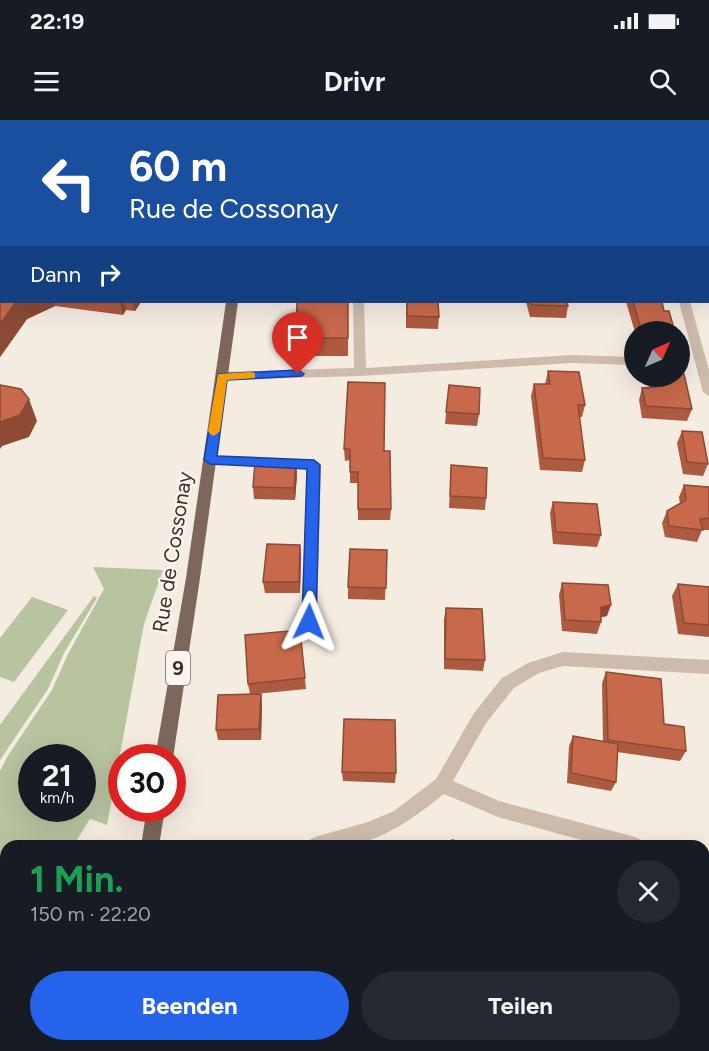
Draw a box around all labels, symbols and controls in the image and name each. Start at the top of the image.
text: 22:19 [30,8,84,35]
icon: menu [30,65,63,98]
text: Drivr [324,65,385,98]
icon: search [646,65,679,98]
text: 60 m [129,141,227,192]
icon: left [30,144,108,222]
text: Rue de Cossonay [129,192,338,225]
icon: right [93,258,126,291]
text: Dann [30,261,81,288]
pin [272,312,323,374]
icon: arrive [281,321,314,354]
north arrow [624,321,690,387]
map controls [624,321,690,387]
street label: Rue de Cossonay [147,470,197,634]
position arrow [277,590,341,654]
road number: 9 [166,651,190,685]
speed limit sign: 30 [108,744,186,822]
text: 21 [42,757,72,794]
text: km/h [40,789,74,807]
text: 1 Min. [30,858,123,901]
button: close [617,860,680,923]
text: 150 m · 22:20 [30,902,151,926]
button: Beenden [30,971,349,1040]
button: Teilen [361,971,680,1040]

